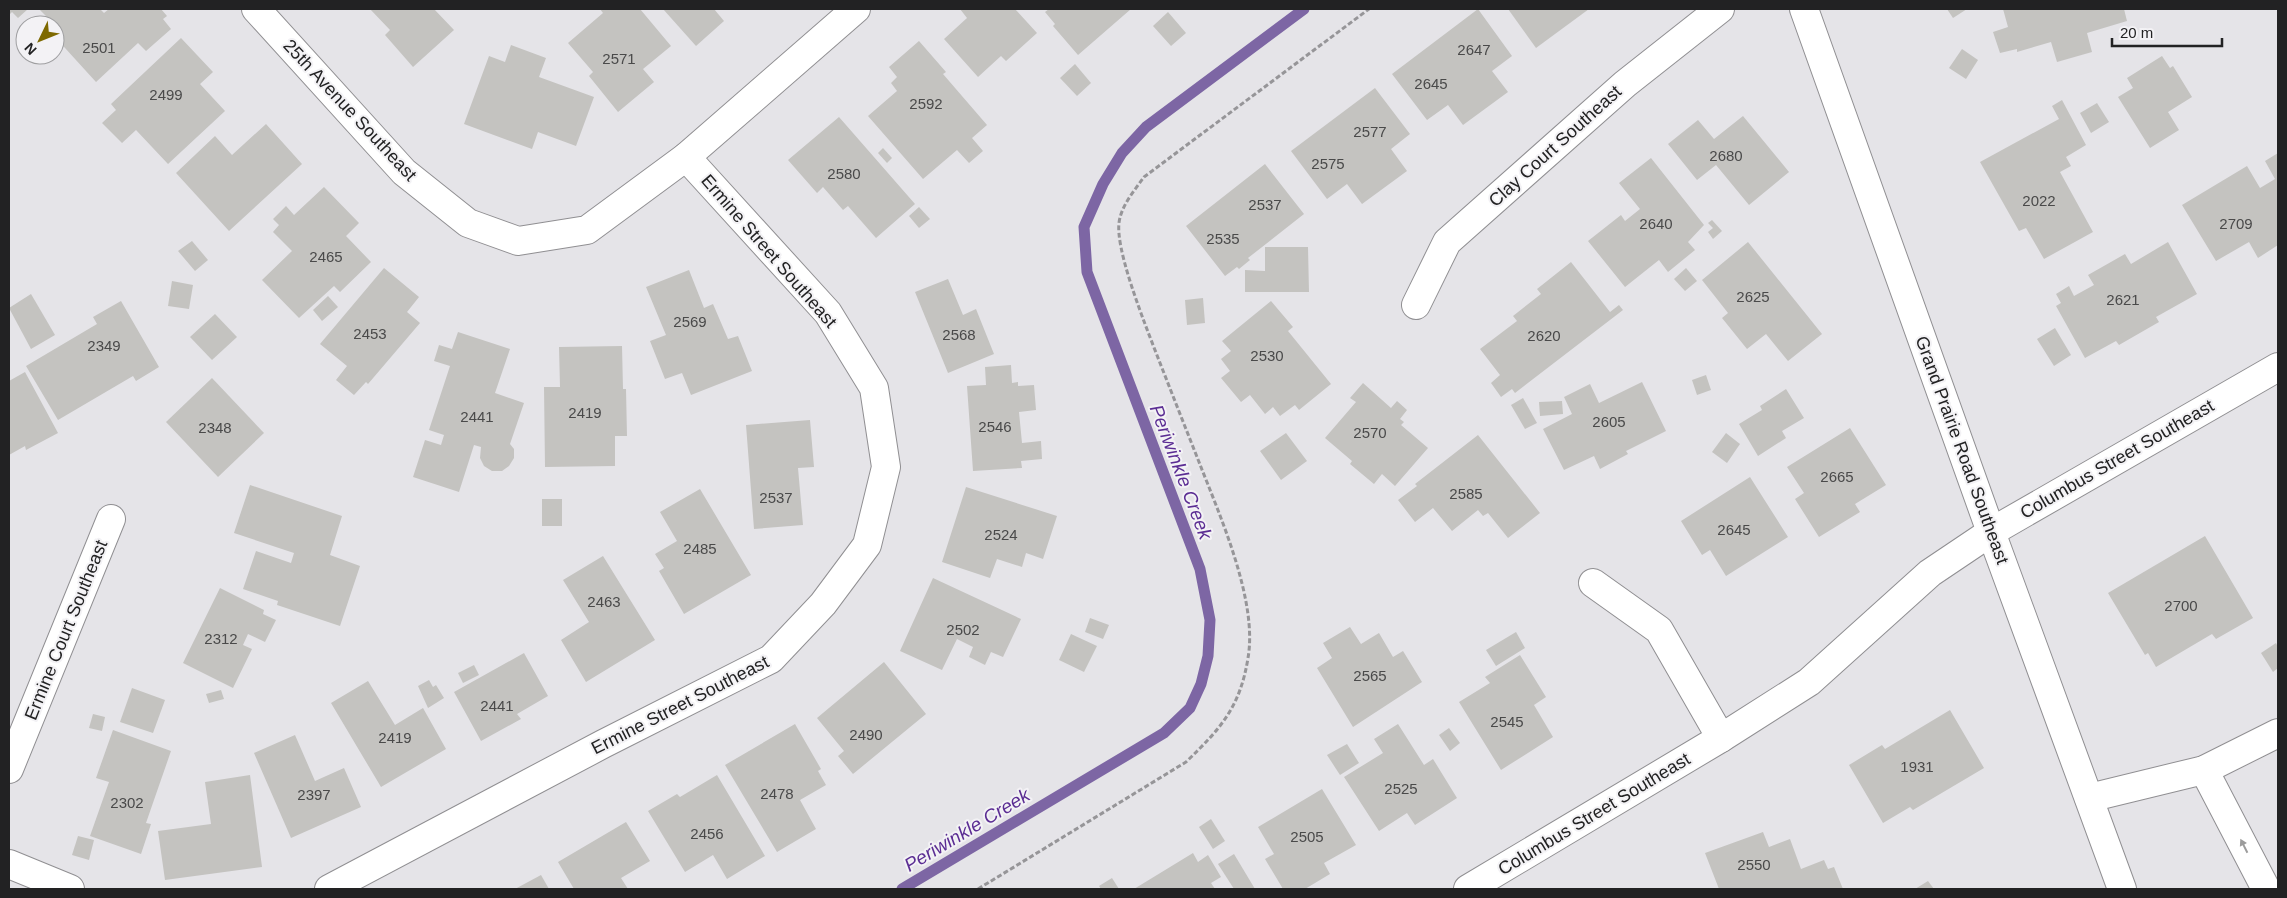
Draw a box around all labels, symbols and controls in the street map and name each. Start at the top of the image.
north arrow [15,15,65,65]
scale bar [2112,15,2222,47]
text: 20 m [2120,24,2153,41]
street label: 25th Avenue Southeast [279,35,421,185]
house number: 2501 [82,39,116,56]
text: N [21,40,40,58]
house number: 2647 [1457,41,1491,58]
house number: 2571 [602,50,636,67]
house number: 2645 [1414,75,1448,92]
street label: Clay Court Southeast [1485,81,1625,211]
house number: 2499 [149,86,183,103]
house number: 2592 [909,95,943,112]
house number: 2577 [1353,123,1387,140]
house number: 2680 [1709,147,1743,164]
house number: 2575 [1311,155,1345,172]
house number: 2580 [827,165,861,182]
street label: Ermine Street Southeast [697,170,841,332]
house number: 2022 [2022,192,2056,209]
house number: 2537 [1248,196,1282,213]
house number: 2640 [1639,215,1673,232]
house number: 2709 [2219,215,2253,232]
house number: 2535 [1206,230,1240,247]
house number: 2465 [309,248,343,265]
house number: 2625 [1736,288,1770,305]
house number: 2621 [2106,291,2140,308]
house number: 2569 [673,313,707,330]
house number: 2453 [353,325,387,342]
house number: 2568 [942,326,976,343]
house number: 2620 [1527,327,1561,344]
street label: Grand Prairie Road Southeast [1911,333,2013,567]
house number: 2349 [87,337,121,354]
house number: 2530 [1250,347,1284,364]
street label: Columbus Street Southeast [2017,395,2217,523]
water label: Periwinkle Creek [1146,402,1217,544]
house number: 2419 [568,404,602,421]
house number: 2441 [460,408,494,425]
house number: 2605 [1592,413,1626,430]
house number: 2546 [978,418,1012,435]
house number: 2348 [198,419,232,436]
house number: 2570 [1353,424,1387,441]
house number: 2665 [1820,468,1854,485]
house number: 2585 [1449,485,1483,502]
house number: 2537 [759,489,793,506]
house number: 2645 [1717,521,1751,538]
house number: 2524 [984,526,1018,543]
street label: Ermine Court Southeast [21,537,111,723]
house number: 2485 [683,540,717,557]
house number: 2463 [587,593,621,610]
house number: 2700 [2164,597,2198,614]
house number: 2502 [946,621,980,638]
house number: 2312 [204,630,238,647]
street label: Ermine Street Southeast [588,652,772,758]
house number: 2565 [1353,667,1387,684]
house number: 2441 [480,697,514,714]
house number: 2545 [1490,713,1524,730]
house number: 2490 [849,726,883,743]
house number: 2419 [378,729,412,746]
street label: Columbus Street Southeast [1495,749,1693,879]
house number: 1931 [1900,758,1934,775]
house number: 2525 [1384,780,1418,797]
water label: Periwinkle Creek [900,784,1035,876]
house number: 2478 [760,785,794,802]
house number: 2397 [297,786,331,803]
house number: 2302 [110,794,144,811]
house number: 2456 [690,825,724,842]
house number: 2505 [1290,828,1324,845]
one-way arrow [2240,839,2248,853]
house number: 2550 [1737,856,1771,873]

